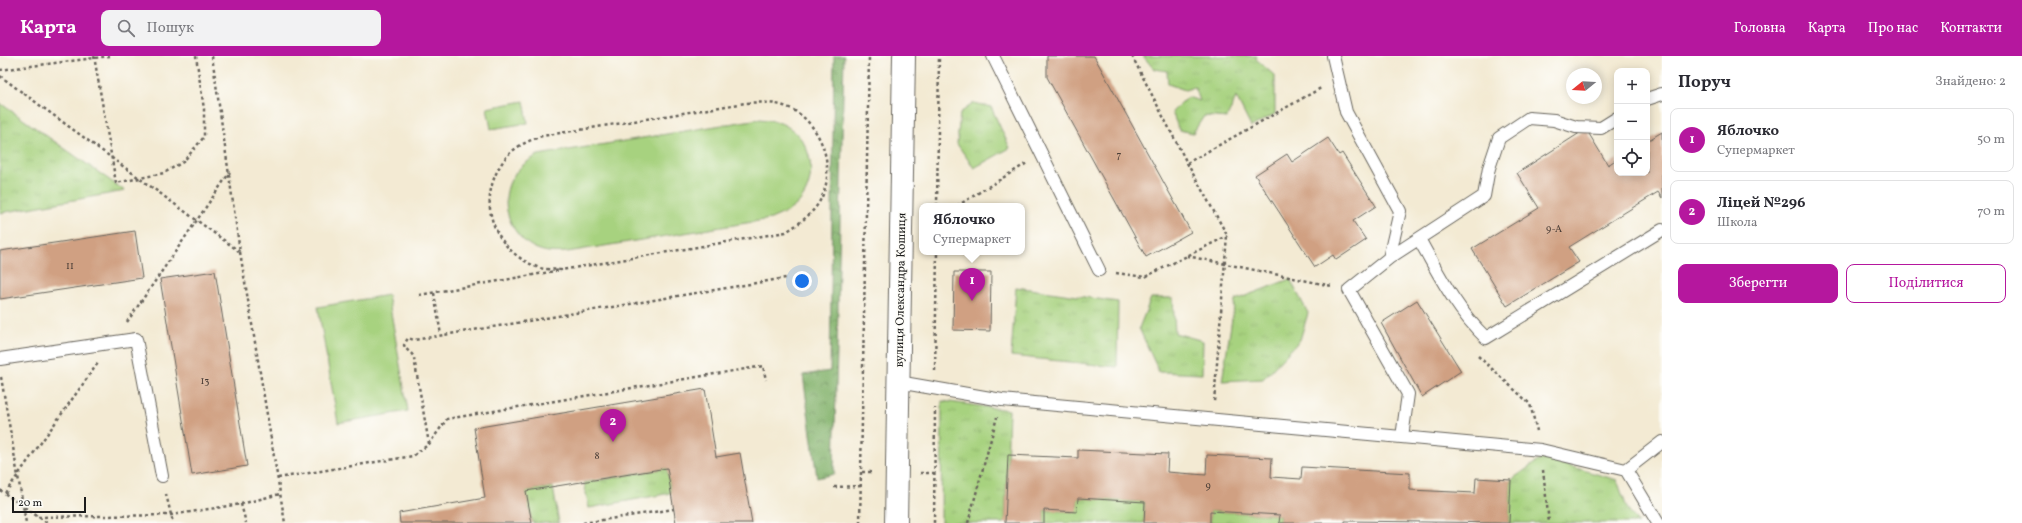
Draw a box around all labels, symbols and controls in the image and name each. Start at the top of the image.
search box [101,10,381,46]
text: Карта [20,15,77,41]
icon: search [115,17,137,39]
text: Пошук [147,18,194,39]
text: Головна [1734,19,1786,38]
text: Карта [1808,19,1846,38]
text: Про нас [1868,19,1918,38]
text: Контакти [1940,19,2002,38]
north arrow [1566,68,1602,104]
map controls [1614,68,1650,176]
button: + [1614,68,1650,104]
text: Поруч [1678,71,1731,94]
text: Знайдено: 2 [1935,73,2006,91]
button: − [1614,104,1650,140]
text: Яблочко [1717,121,1779,142]
text: 1 [1689,131,1695,149]
text: 50 m [1977,131,2005,149]
button: locate [1614,140,1650,176]
text: Супермаркет [1717,142,1795,160]
house number: 7 [1117,148,1122,162]
text: Ліцей №296 [1717,193,1806,214]
popup [919,203,1025,255]
text: 2 [1689,203,1695,221]
text: 70 m [1977,203,2005,221]
text: Яблочко [933,210,995,231]
street label: вулиця Олександра Кошиця [892,213,910,367]
text: Школа [1717,214,1757,232]
house number: 9-А [1546,222,1562,236]
text: Супермаркет [933,231,1011,249]
house number: 11 [66,259,74,273]
button: Зберегти [1678,264,1838,303]
button: Поділитися [1846,264,2006,303]
pin: 1 [959,268,985,301]
your location [792,271,812,291]
house number: 13 [200,374,210,388]
pin: 2 [600,409,626,442]
house number: 8 [594,449,600,463]
house number: 9 [1205,479,1211,493]
scale bar [12,495,86,514]
text: 20 m [18,496,42,511]

